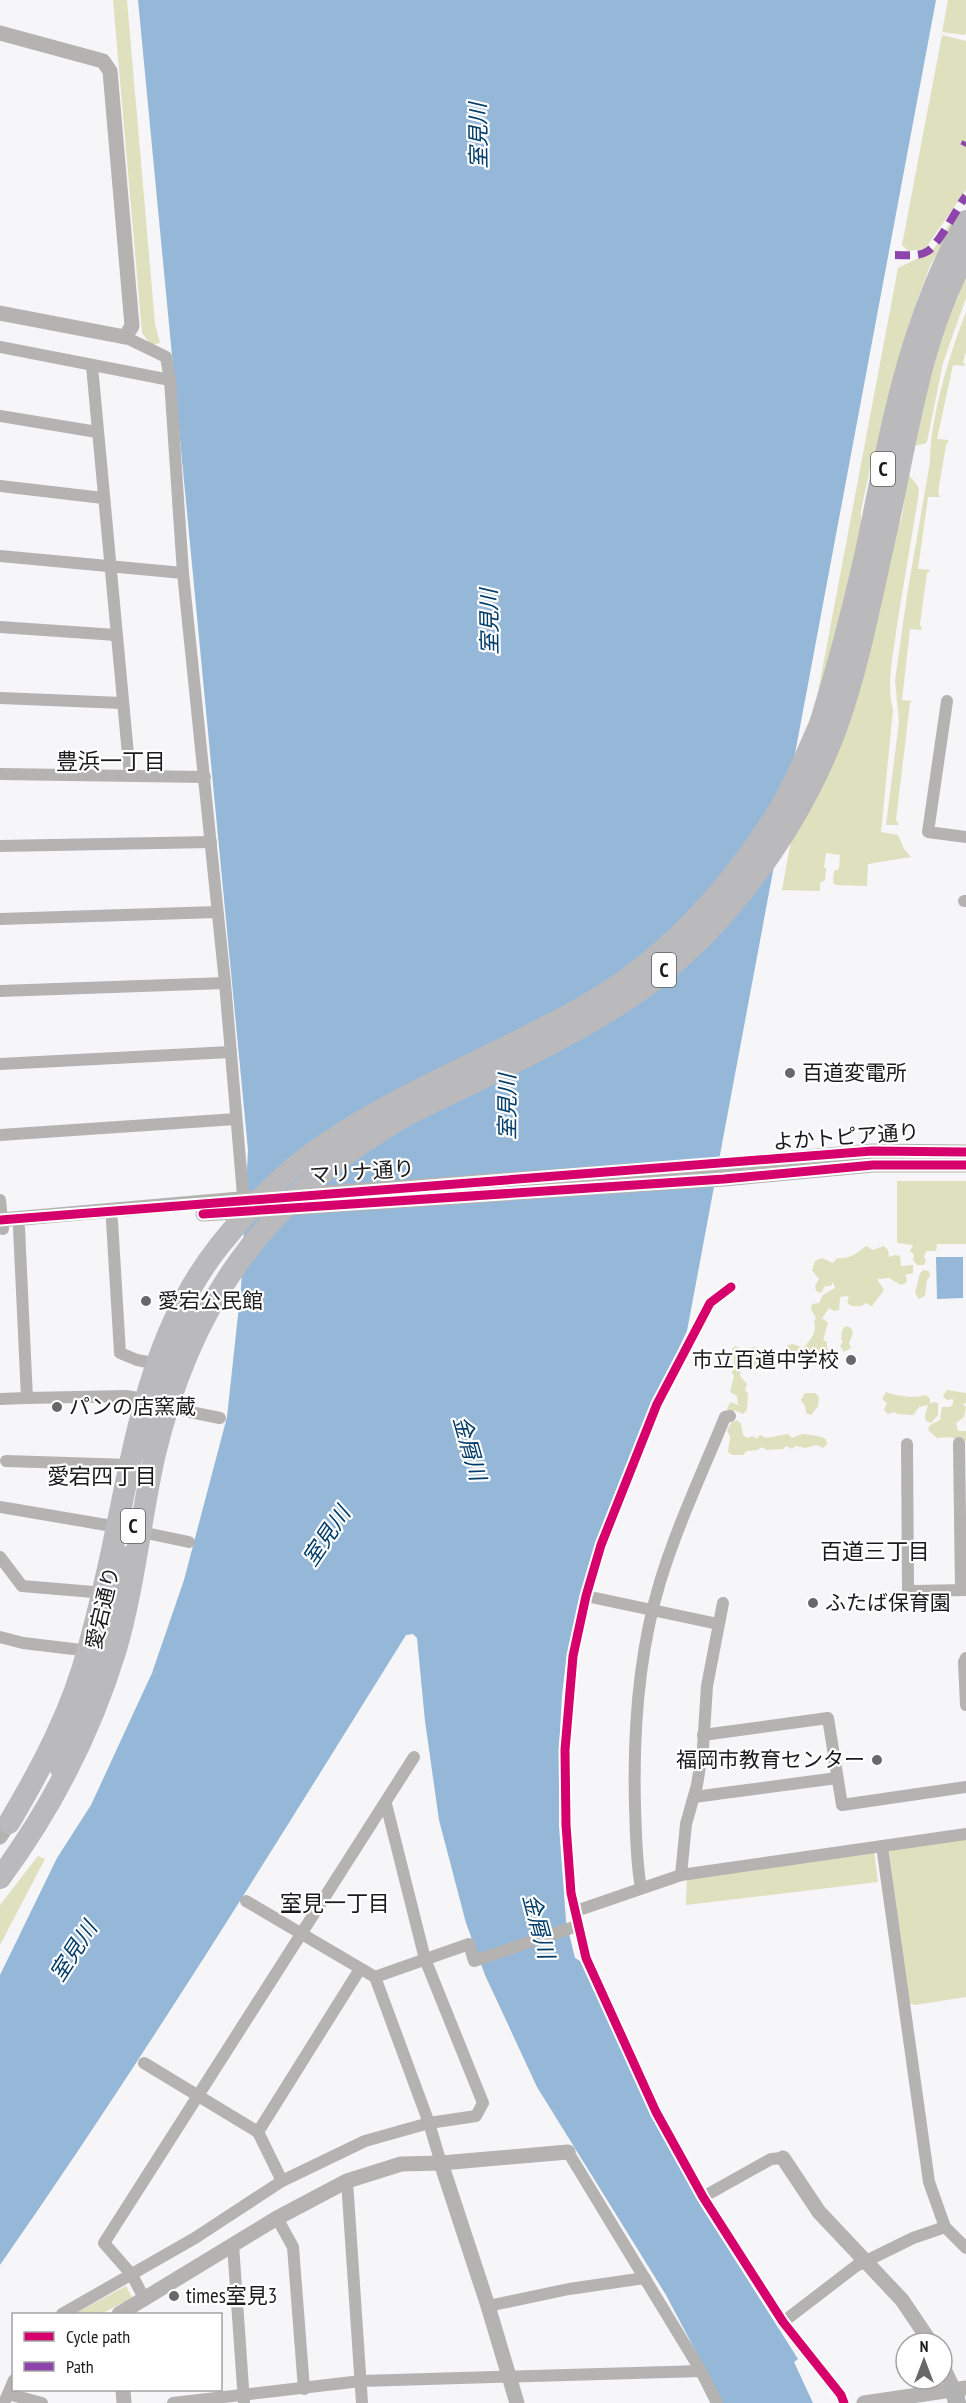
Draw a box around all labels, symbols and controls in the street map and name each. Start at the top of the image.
water label: 室見川 [463,101,493,169]
road number: C [871,452,895,486]
water label: 室見川 [474,587,504,655]
district label: 豊浜一丁目 [56,747,166,775]
road number: C [652,953,676,987]
place label: 百道変電所 [802,1059,907,1086]
marker: 百道変電所 [783,1066,797,1080]
water label: 室見川 [493,1072,521,1140]
street label: よかトピア通り [772,1118,920,1155]
street label: マリナ通り [309,1154,415,1189]
place label: 愛宕公民館 [158,1287,263,1314]
marker: 愛宕公民館 [139,1294,153,1308]
place label: 市立百道中学校 [692,1346,839,1373]
marker: 市立百道中学校 [844,1353,858,1367]
place label: パンの店窯蔵 [69,1393,196,1420]
marker: パンの店窯蔵 [50,1400,64,1414]
water label: 金屑川 [447,1412,493,1485]
district label: 愛宕四丁目 [47,1462,157,1490]
water label: 室見川 [296,1499,357,1571]
road number: C [121,1509,145,1543]
district label: 百道三丁目 [820,1537,930,1565]
street label: 愛宕通り [80,1564,125,1652]
place label: ふたば保育園 [825,1589,951,1616]
marker: ふたば保育園 [806,1596,820,1610]
place label: 福岡市教育センター [676,1746,865,1773]
marker: 福岡市教育センター [870,1753,884,1767]
district label: 室見一丁目 [280,1889,390,1917]
water label: 金屑川 [517,1890,562,1963]
water label: 室見川 [43,1914,104,1986]
place label: times室見3 [186,2282,277,2309]
marker: times室見3 [167,2289,181,2303]
legend [12,2313,222,2391]
text: Cycle path [66,2325,130,2348]
north arrow [894,2331,954,2391]
text: N [920,2336,928,2356]
text: Path [66,2355,94,2378]

